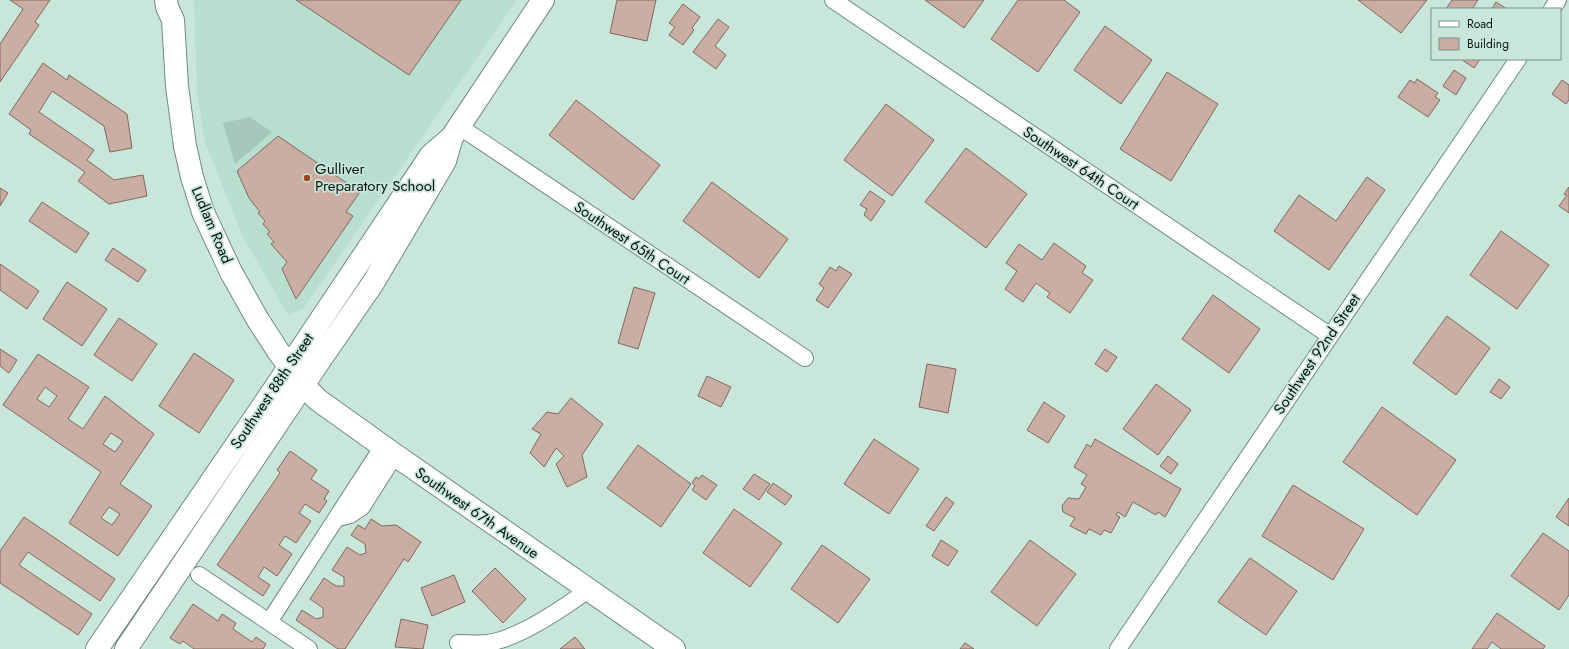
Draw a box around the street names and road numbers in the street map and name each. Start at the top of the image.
street label: Southwest 64th Court [1018,121,1144,215]
street label: Ludlam Road [186,183,238,267]
street label: Southwest 65th Court [570,196,695,290]
street label: Southwest 92nd Street [1268,289,1366,419]
street label: Southwest 88th Street [225,328,319,453]
street label: Southwest 67th Avenue [411,462,544,564]

